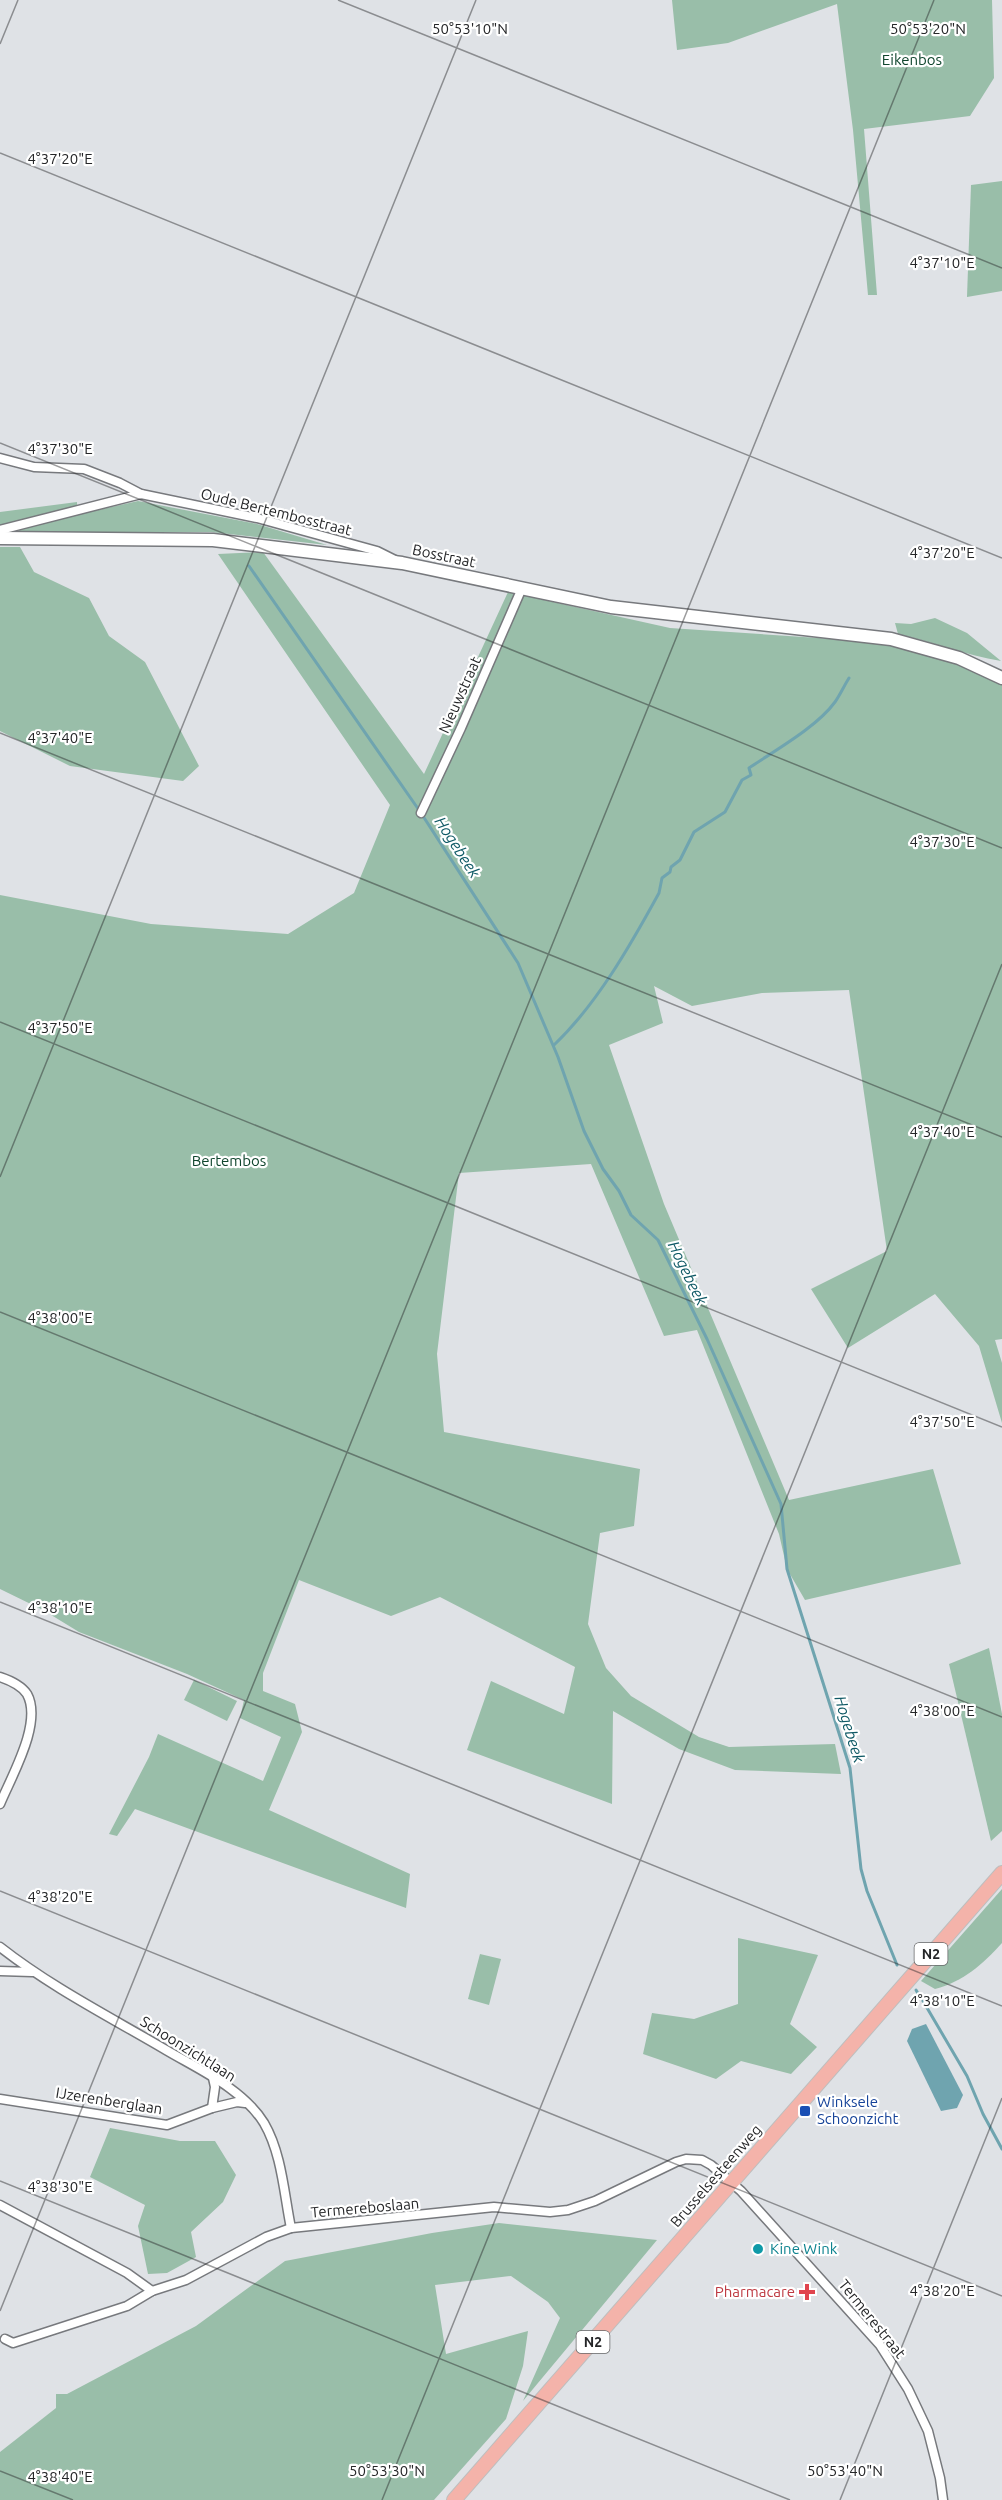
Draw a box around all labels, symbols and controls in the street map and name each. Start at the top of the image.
text: 50°53'10"N [432,20,508,37]
text: 50°53'20"N [890,20,966,37]
park label: Eikenbos [882,51,942,68]
text: 4°37'20"E [27,150,93,167]
text: 4°37'10"E [909,254,975,271]
text: 4°37'30"E [27,440,93,457]
street label: Oude Bertembosstraat [199,485,353,539]
street label: Bosstraat [411,541,477,571]
text: 4°37'20"E [909,544,975,561]
street label: Nieuwstraat [435,654,484,736]
text: 4°37'40"E [27,729,93,746]
water label: Hogebeek [432,813,485,882]
text: 4°37'30"E [909,833,975,850]
text: 4°37'50"E [27,1019,93,1036]
text: 4°37'40"E [909,1123,975,1140]
park label: Bertembos [192,1152,266,1169]
water label: Hogebeek [665,1238,712,1309]
text: 4°38'00"E [27,1309,93,1326]
text: 4°37'50"E [909,1413,975,1430]
text: 4°38'10"E [27,1599,93,1616]
water label: Hogebeek [831,1693,869,1765]
text: 4°38'00"E [909,1702,975,1719]
text: 4°38'20"E [27,1888,93,1905]
road number: N2 [914,1943,948,1965]
text: 4°38'10"E [909,1992,975,2009]
street label: Schoonzichtlaan [137,2012,239,2085]
street label: IJzerenberglaan [54,2084,164,2117]
place label: Winksele Schoonzicht [817,2093,899,2127]
marker: Winksele Schoonzicht [798,2104,812,2118]
street label: Brusselsesteenweg [667,2121,765,2230]
text: 4°38'30"E [27,2178,93,2195]
street label: Termereboslaan [310,2194,420,2221]
place label: Kine Wink [770,2240,838,2257]
marker: Kine Wink [751,2242,765,2256]
street label: Termerestraat [836,2276,909,2361]
text: 4°38'20"E [909,2282,975,2299]
place label: Pharmacare [715,2283,795,2300]
marker: Pharmacare [800,2285,814,2299]
road number: N2 [576,2331,610,2353]
text: 50°53'30"N [349,2462,425,2479]
text: 50°53'40"N [807,2462,883,2479]
text: 4°38'40"E [27,2468,93,2485]

